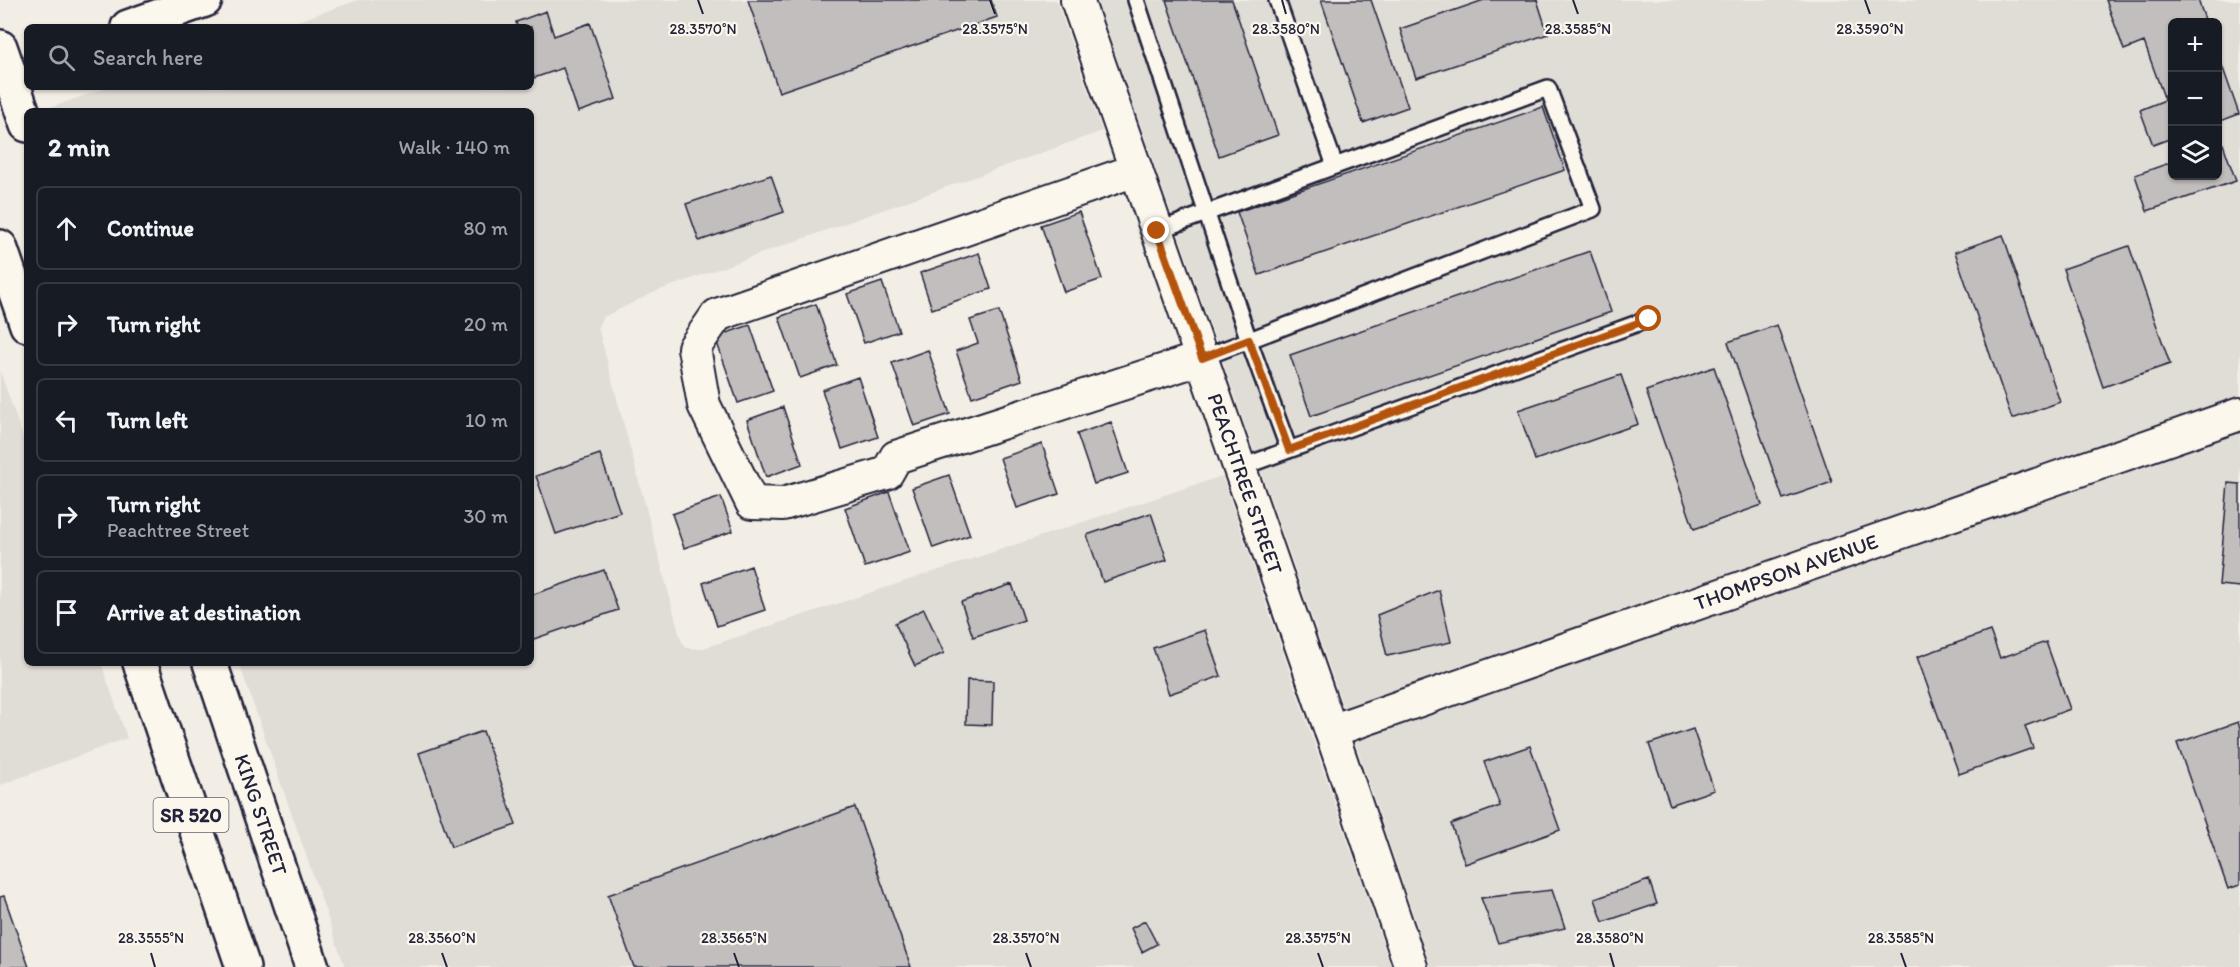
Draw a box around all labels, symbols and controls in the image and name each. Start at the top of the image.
map controls [2168,18,2222,180]
button: + [2168,18,2222,72]
text: 28.3570°N [669,20,737,38]
text: 28.3575°N [962,20,1028,38]
text: 28.3580°N [1252,20,1320,38]
text: 28.3585°N [1545,20,1611,38]
text: 28.3590°N [1836,20,1904,38]
search box [24,24,534,90]
icon: search [45,41,78,74]
text: Search here [93,44,203,71]
button: − [2168,72,2222,126]
button: layers [2168,126,2222,180]
text: 2 min [48,131,110,163]
text: Walk · 140 m [399,135,510,159]
icon: ahead [50,212,83,245]
text: Continue [107,215,194,242]
text: 80 m [463,216,508,240]
route end [1143,217,1169,243]
route start [1635,305,1661,331]
icon: right [50,308,83,341]
text: Turn right [107,311,201,338]
text: 20 m [464,312,508,336]
street label: PEACHTREE STREET [1203,390,1289,577]
icon: left [50,404,83,437]
text: Turn left [107,407,188,434]
text: 10 m [465,408,508,432]
text: Turn right [107,491,201,518]
icon: right [50,500,83,533]
text: 30 m [463,504,508,528]
text: Peachtree Street [107,518,249,542]
street label: THOMPSON AVENUE [1691,528,1881,615]
icon: arrive [50,596,83,629]
text: Arrive at destination [107,599,301,626]
street label: KING STREET [229,751,293,879]
road number: SR 520 [154,798,228,832]
text: 28.3555°N [118,929,184,947]
text: 28.3560°N [408,929,476,947]
text: 28.3565°N [701,929,767,947]
text: 28.3570°N [992,929,1060,947]
text: 28.3575°N [1285,929,1351,947]
text: 28.3580°N [1576,929,1644,947]
text: 28.3585°N [1868,929,1934,947]

